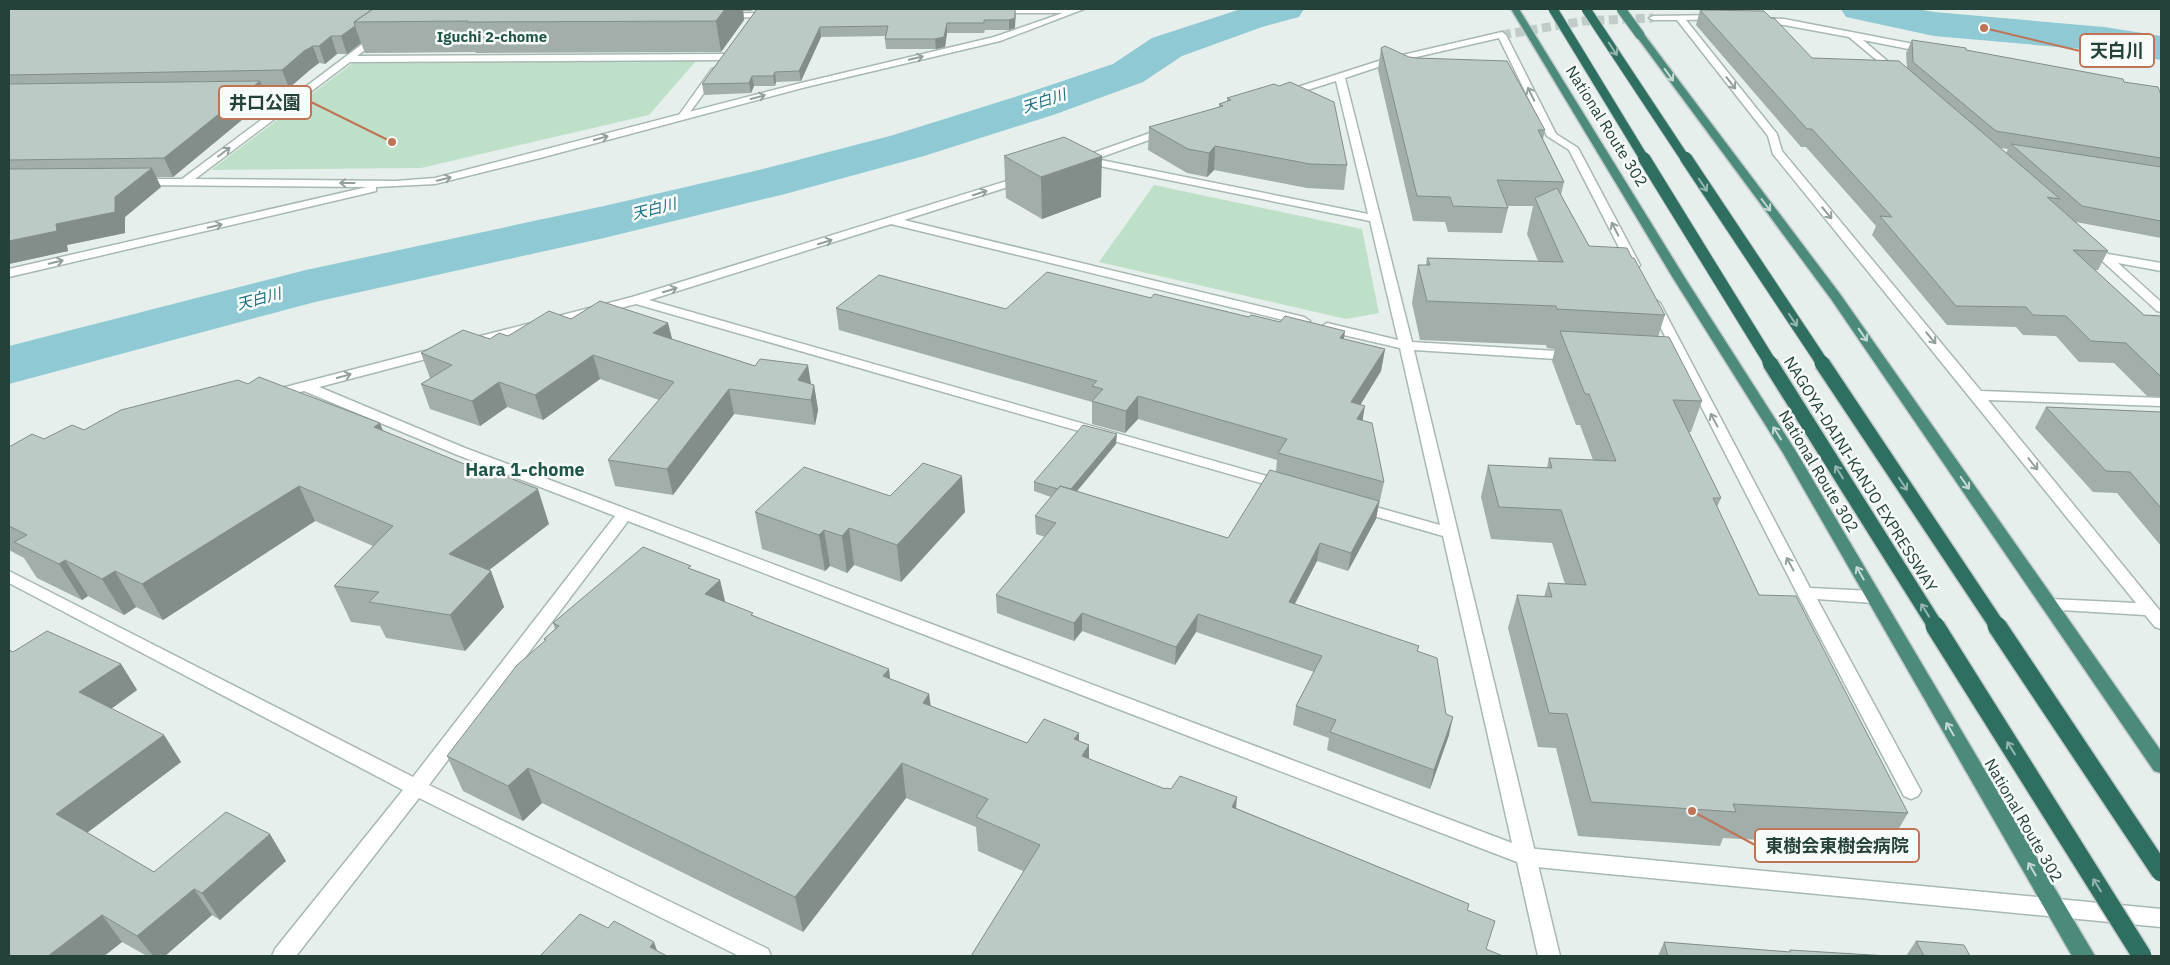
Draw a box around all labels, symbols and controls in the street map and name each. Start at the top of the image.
district label: Iguchi 2-chome [437,27,547,46]
callout: 天白川 [2080,34,2154,67]
text: 天白川 [2090,39,2144,62]
one-way arrow [1608,42,1618,56]
one-way arrow [908,53,924,62]
street label: National Route 302 [1562,62,1652,190]
one-way arrow [1664,68,1674,82]
one-way arrow [1726,77,1737,90]
water label: 天白川 [1020,84,1070,117]
callout: 井口公園 [219,86,311,119]
one-way arrow [1526,87,1535,102]
text: 井口公園 [229,91,301,114]
one-way arrow [750,91,766,101]
one-way arrow [593,133,609,143]
one-way arrow [217,147,230,158]
one-way arrow [435,173,451,183]
one-way arrow [339,178,356,188]
one-way arrow [1698,178,1708,192]
one-way arrow [972,187,988,197]
water label: 天白川 [630,193,680,223]
one-way arrow [1761,198,1771,212]
one-way arrow [1821,206,1832,219]
one-way arrow [206,221,222,230]
one-way arrow [1610,222,1619,237]
one-way arrow [817,237,833,247]
one-way arrow [48,257,64,266]
water label: 天白川 [235,283,285,314]
one-way arrow [662,284,678,294]
one-way arrow [1788,313,1798,327]
one-way arrow [1858,328,1868,342]
one-way arrow [1925,332,1936,345]
street label: NAGOYA-DAINI-KANJO EXPRESSWAY [1780,353,1942,596]
one-way arrow [335,371,351,380]
street label: National Route 302 [1775,406,1863,536]
one-way arrow [1709,413,1719,428]
one-way arrow [1772,427,1782,441]
one-way arrow [2028,457,2039,470]
district label: Hara 1-chome [465,458,585,481]
one-way arrow [1833,465,1844,479]
one-way arrow [1960,476,1970,490]
one-way arrow [1898,477,1908,491]
one-way arrow [1785,557,1794,572]
one-way arrow [1854,567,1864,581]
one-way arrow [1920,603,1930,617]
one-way arrow [1945,722,1955,736]
one-way arrow [2006,741,2016,755]
street label: National Route 302 [1981,755,2067,885]
callout: 東樹会東樹会病院 [1755,829,1919,862]
text: 東樹会東樹会病院 [1765,834,1909,857]
one-way arrow [2027,863,2037,877]
one-way arrow [2092,879,2102,893]

